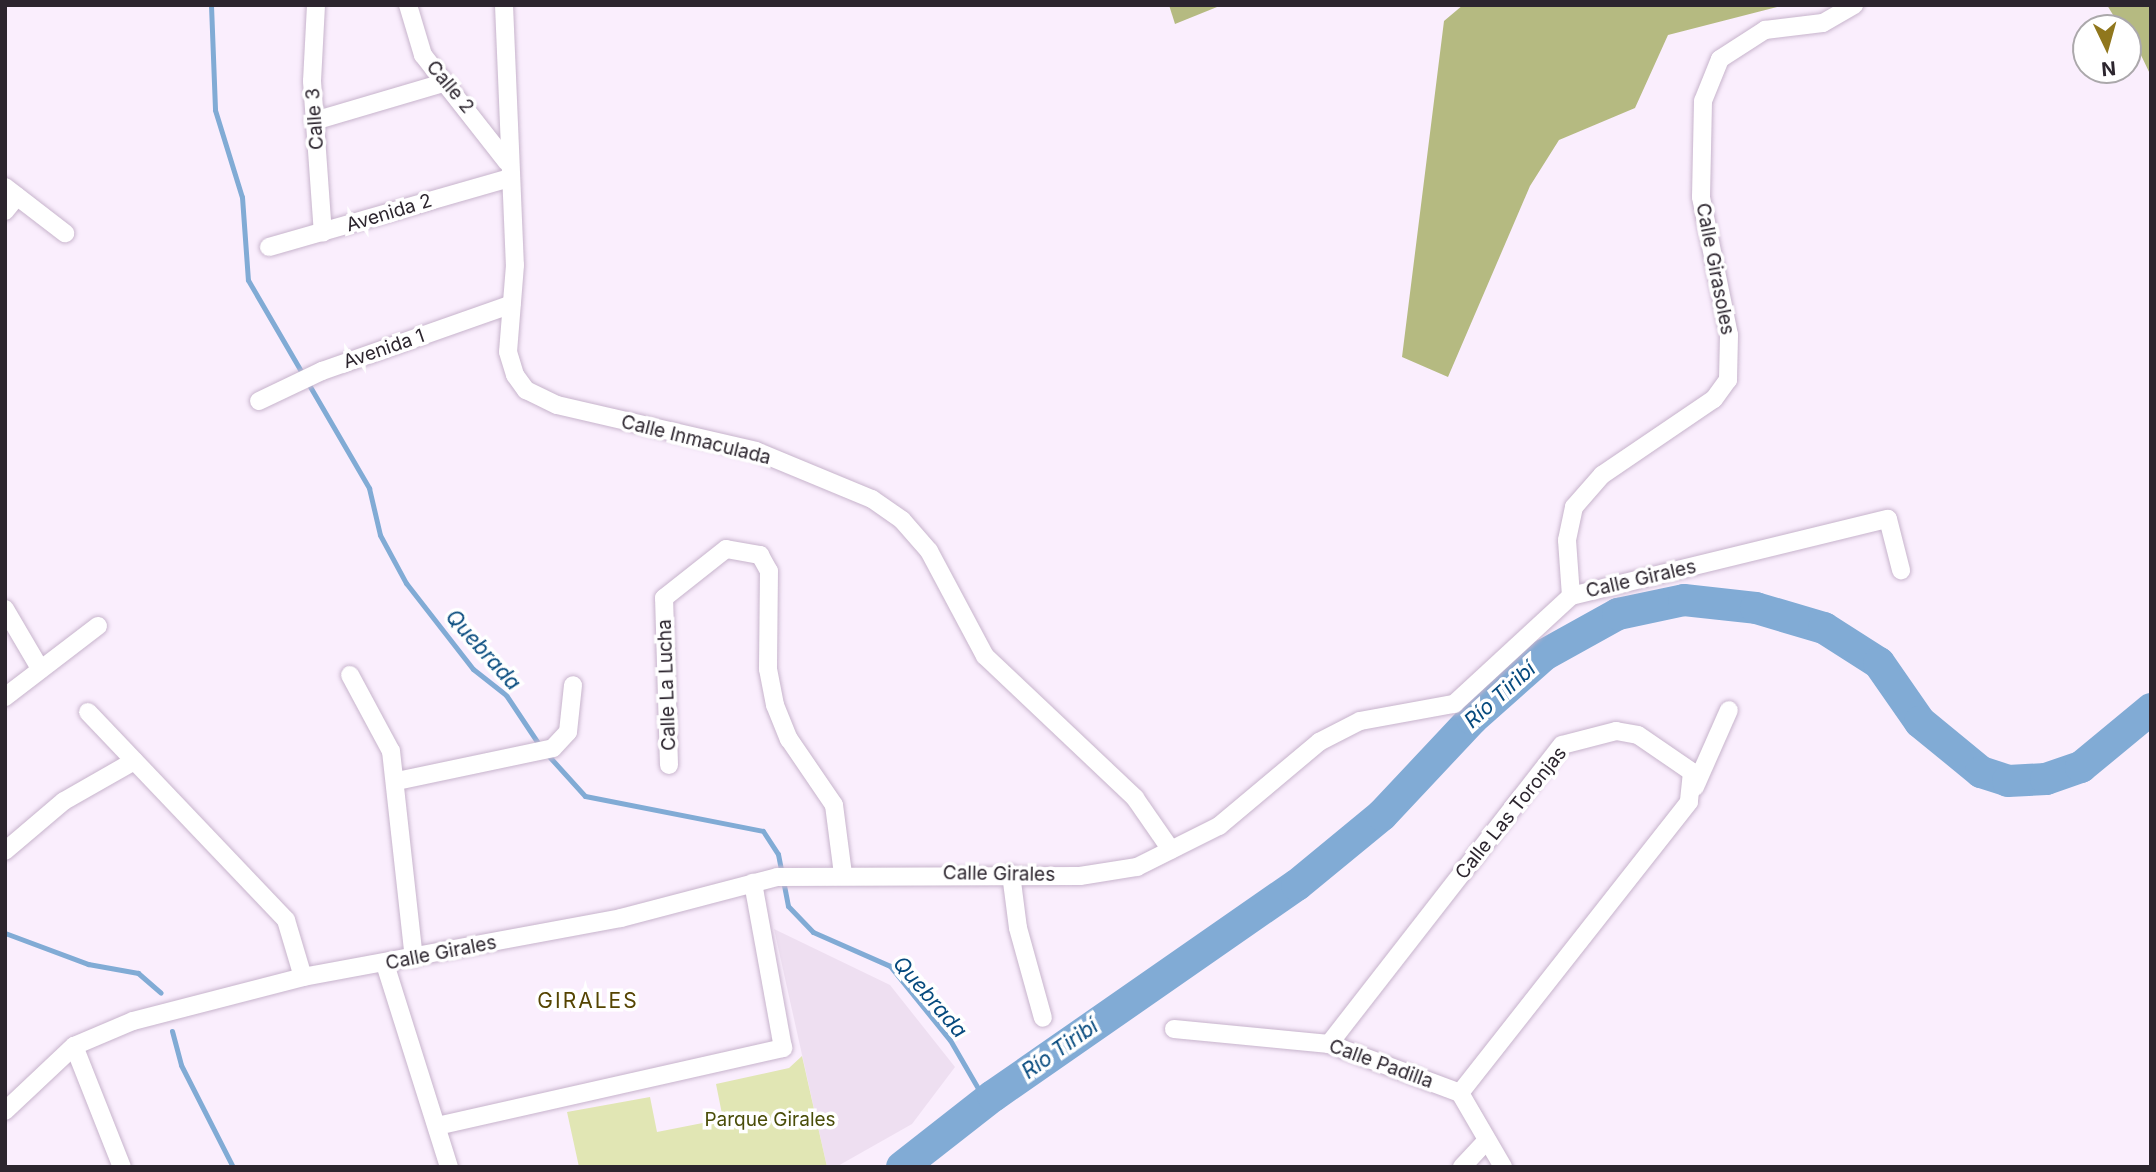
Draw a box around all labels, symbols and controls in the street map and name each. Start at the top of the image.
north arrow [2072,14,2142,84]
street label: Calle 2 [421,56,479,118]
text: N [2100,56,2117,81]
street label: Calle 3 [301,87,329,151]
street label: Avenida 2 [343,189,435,237]
street label: Calle Girasoles [1691,201,1739,337]
street label: Avenida 1 [340,324,428,374]
street label: Calle Inmaculada [619,410,773,470]
street label: Calle Girales [1584,555,1698,603]
water label: Quebrada [440,605,526,695]
street label: Calle La Lucha [653,619,681,751]
water label: Río Tiribí [1459,656,1541,734]
street label: Calle Las Toronjas [1451,742,1571,884]
street label: Calle Girales [943,862,1055,886]
street label: Calle Girales [384,931,498,975]
water label: Quebrada [888,951,972,1043]
district label: GIRALES [538,988,638,1014]
water label: Río Tiribí [1017,1014,1103,1084]
street label: Calle Padilla [1326,1035,1436,1093]
park label: Parque Girales [704,1109,836,1131]

